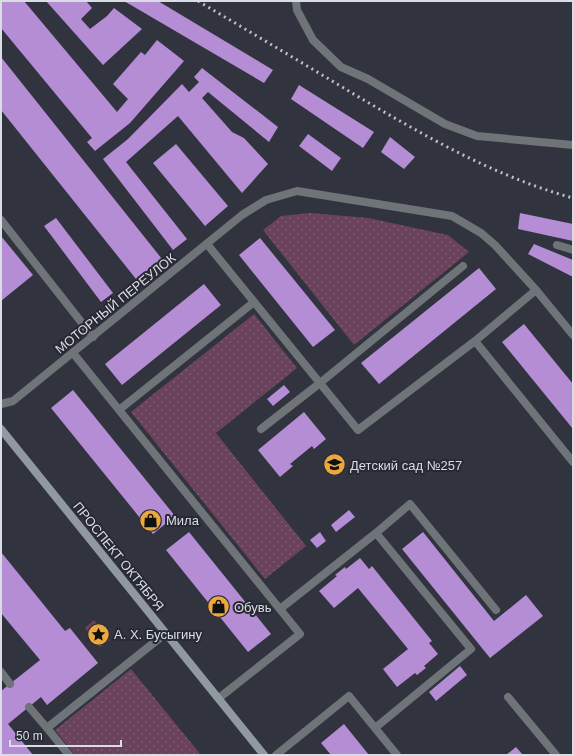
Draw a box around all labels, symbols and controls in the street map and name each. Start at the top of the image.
street label: МОТОРНЫЙ ПЕРЕУЛОК [52,250,179,357]
school or university icon: Детский сад №257 [322,452,348,478]
place label: Детский сад №257 [350,458,462,473]
street label: ПРОСПЕКТ ОКТЯБРЯ [70,499,167,614]
shop icon: Мила [137,507,163,533]
place label: Мила [166,513,200,528]
shop icon: Обувь [206,594,232,620]
place label: Обувь [234,600,272,615]
place icon: А. Х. Бусыгину [85,621,111,647]
place label: А. Х. Бусыгину [114,627,202,642]
scale bar [10,722,121,748]
text: 50 m [16,729,43,743]

